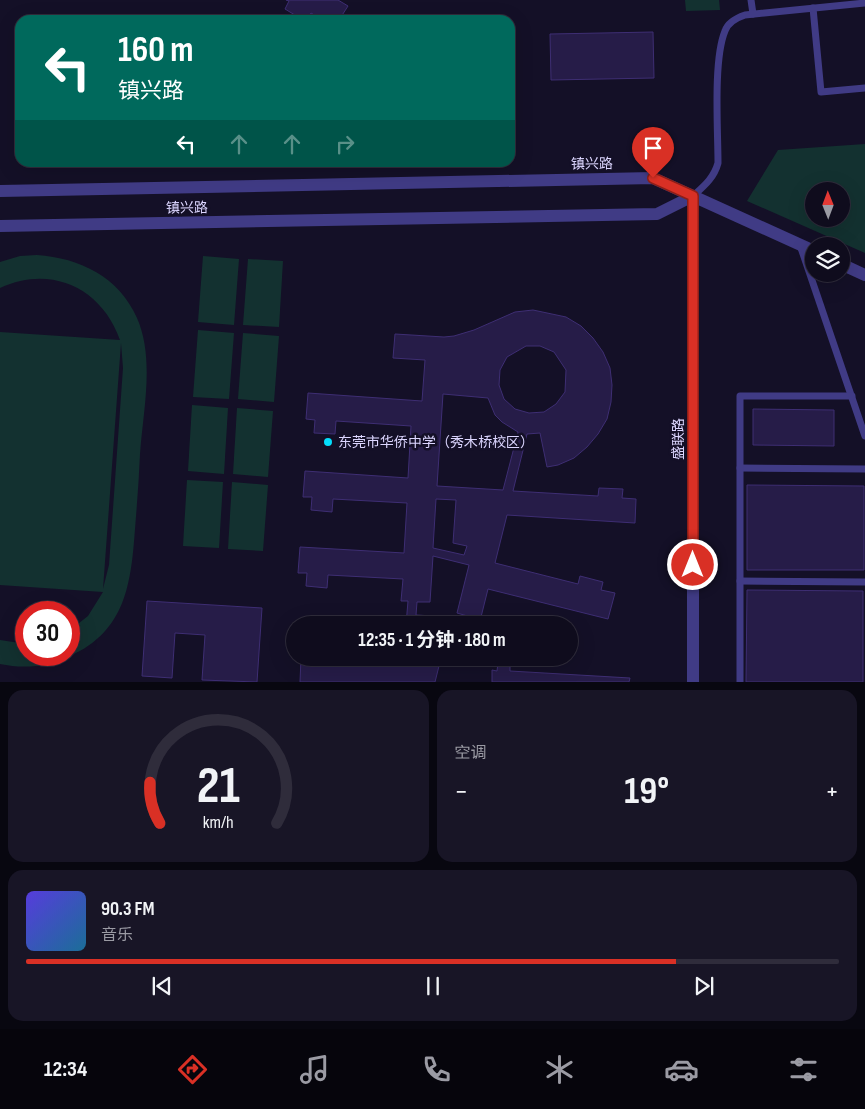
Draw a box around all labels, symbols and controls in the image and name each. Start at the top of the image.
text: 160 m [118,29,194,72]
icon: left [35,35,100,100]
text: 镇兴路 [118,78,184,105]
pin [632,127,674,178]
icon: left [172,130,200,158]
icon: ahead [225,130,253,158]
icon: ahead [278,130,306,158]
icon: right [331,130,359,158]
icon: arrive [639,134,667,162]
street label: 镇兴路 [571,155,613,173]
north arrow [805,182,850,228]
map controls [805,182,850,282]
street label: 镇兴路 [166,199,208,217]
button: layers [805,237,850,282]
street label: 盛联路 [670,418,687,460]
place label: 东莞市华侨中学（秀木桥校区） [338,434,534,451]
marker: 东莞市华侨中学（秀木桥校区） [322,436,334,448]
position arrow [666,538,718,590]
speed limit sign: 30 [15,601,80,666]
text: 12:35 · 1 分钟 · 180 m [358,629,506,652]
text: 空调 [455,744,487,763]
text: 21 [197,755,240,818]
text: 19° [624,769,669,814]
text: − [455,775,468,808]
text: + [825,775,839,808]
text: km/h [203,812,234,833]
text: 90.3 FM [101,898,154,921]
text: 音乐 [101,926,133,945]
icon: previous [148,972,176,1000]
icon: pause [419,972,447,1000]
icon: next [690,972,718,1000]
icon: directions [175,1052,210,1087]
icon: music [297,1052,332,1087]
icon: phone [419,1052,454,1087]
icon: climate [542,1052,577,1087]
icon: car [664,1052,699,1087]
icon: filters [786,1052,821,1087]
text: 12:34 [44,1056,87,1083]

